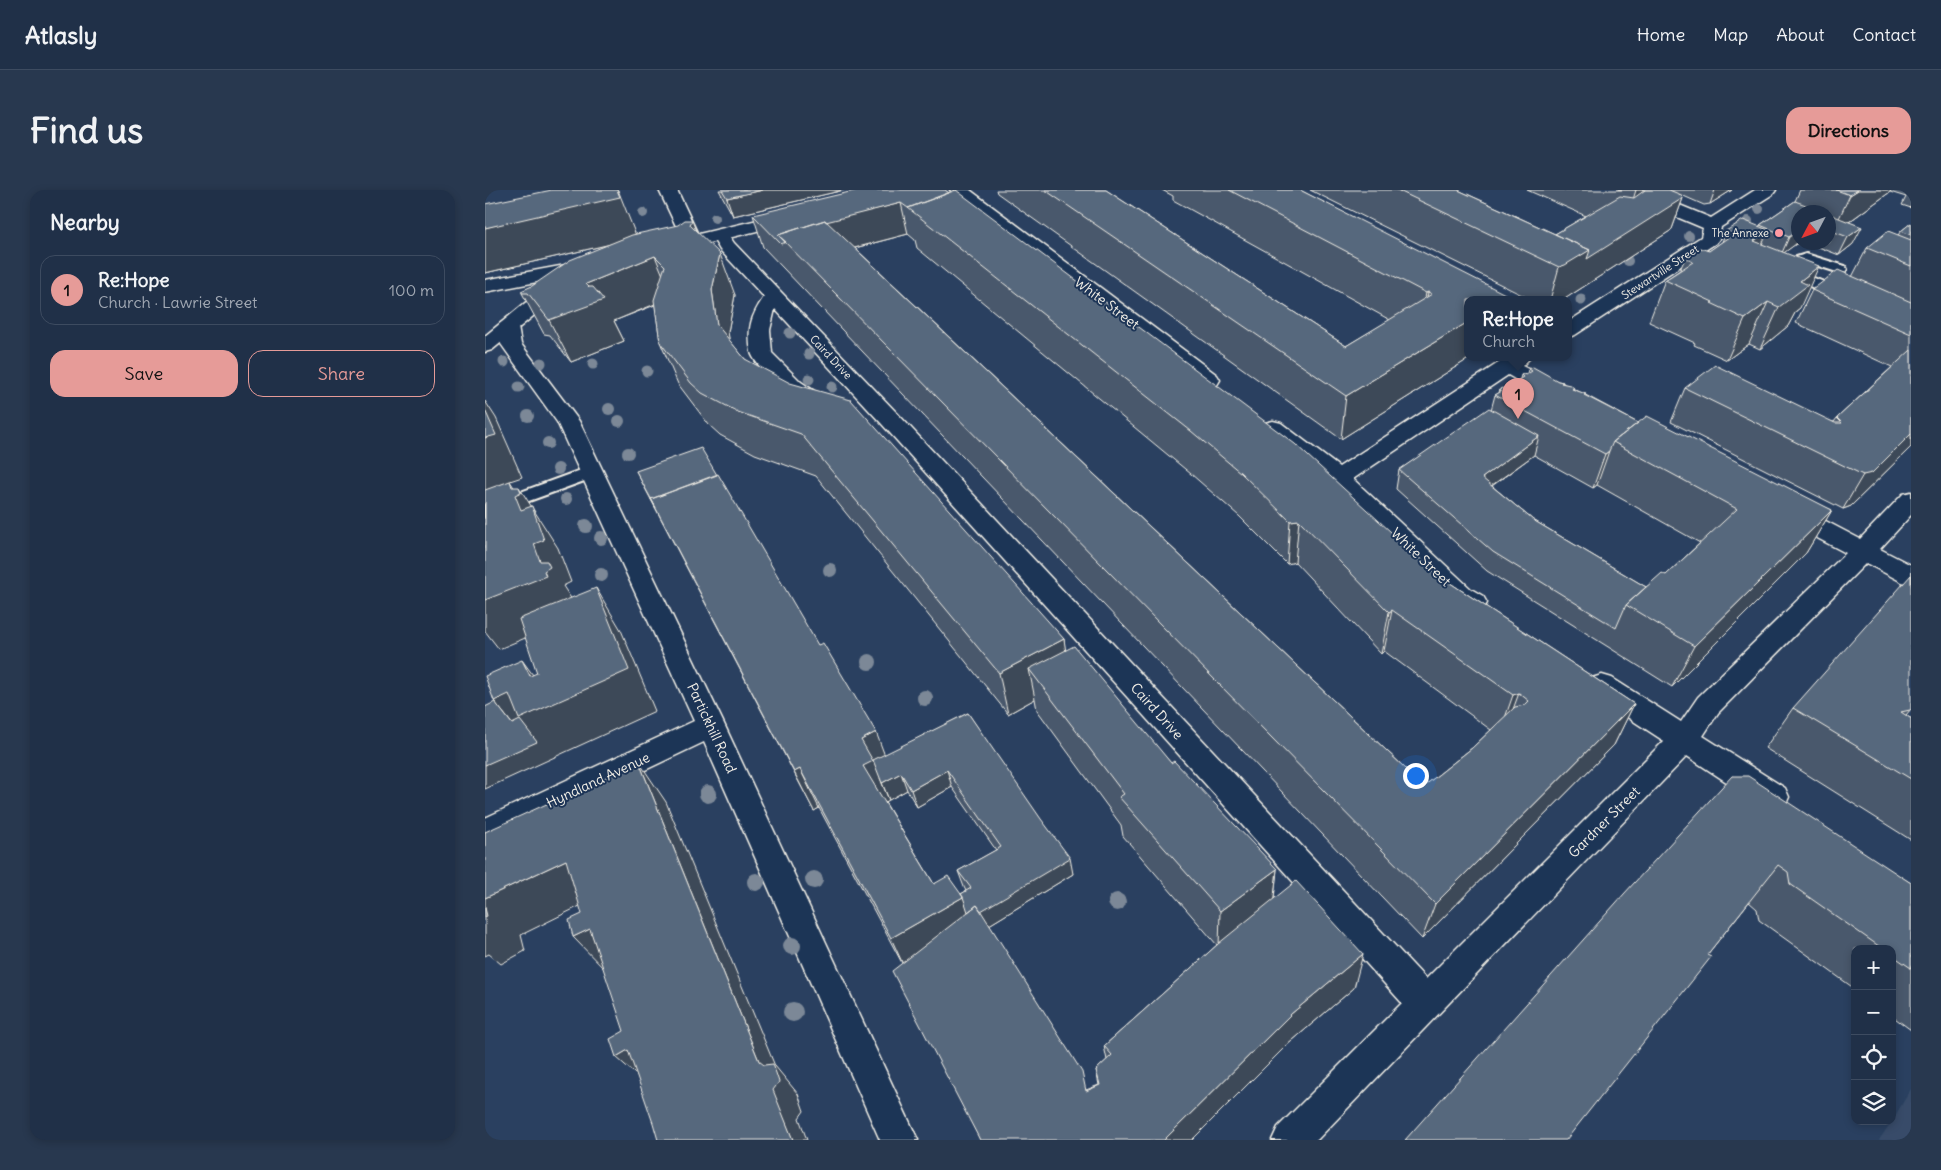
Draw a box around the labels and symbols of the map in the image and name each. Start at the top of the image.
north arrow [1791,205,1836,250]
place label: The Annexe [1712,226,1769,240]
marker: The Annexe [1773,227,1785,239]
street label: Stewartville Street [1619,242,1701,302]
street label: White Street [1071,273,1143,333]
street label: Caird Drive [807,332,855,382]
pin: 1 [1502,378,1534,419]
street label: White Street [1387,524,1455,590]
street label: Caird Drive [1127,679,1187,743]
street label: Partickhill Road [683,680,741,776]
street label: Hyndland Avenue [543,748,653,812]
your location [1403,763,1429,789]
street label: Gardner Street [1564,782,1644,862]

